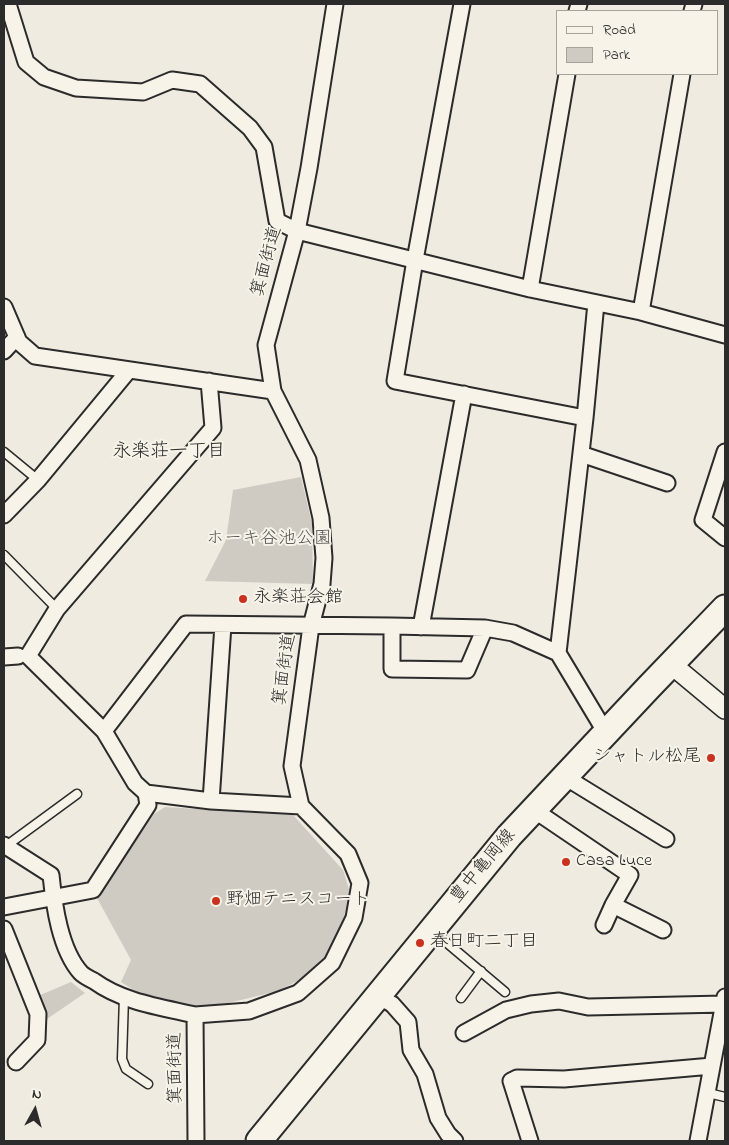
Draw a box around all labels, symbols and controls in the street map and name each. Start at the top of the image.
legend [556,10,719,75]
text: Road [603,19,636,41]
text: Park [603,44,630,66]
street label: 箕面街道 [248,224,288,300]
district label: 永楽荘一丁目 [112,442,226,464]
park label: ホーキ谷池公園 [206,529,332,551]
place label: 永楽荘会館 [253,588,343,610]
marker: 永楽荘会館 [237,593,249,605]
street label: 箕面街道 [270,633,302,707]
place label: シャトル松尾 [593,747,701,769]
marker: シャトル松尾 [705,752,717,764]
street label: 豊中亀岡線 [447,826,521,908]
place label: Casa Luce [576,851,652,873]
marker: Casa Luce [560,856,572,868]
place label: 野畑テニスコート [226,890,370,912]
marker: 野畑テニスコート [210,895,222,907]
place label: 春日町二丁目 [430,932,538,954]
marker: 春日町二丁目 [414,937,426,949]
street label: 箕面街道 [166,1032,188,1104]
text: N [31,1084,43,1106]
north arrow [10,1085,60,1135]

